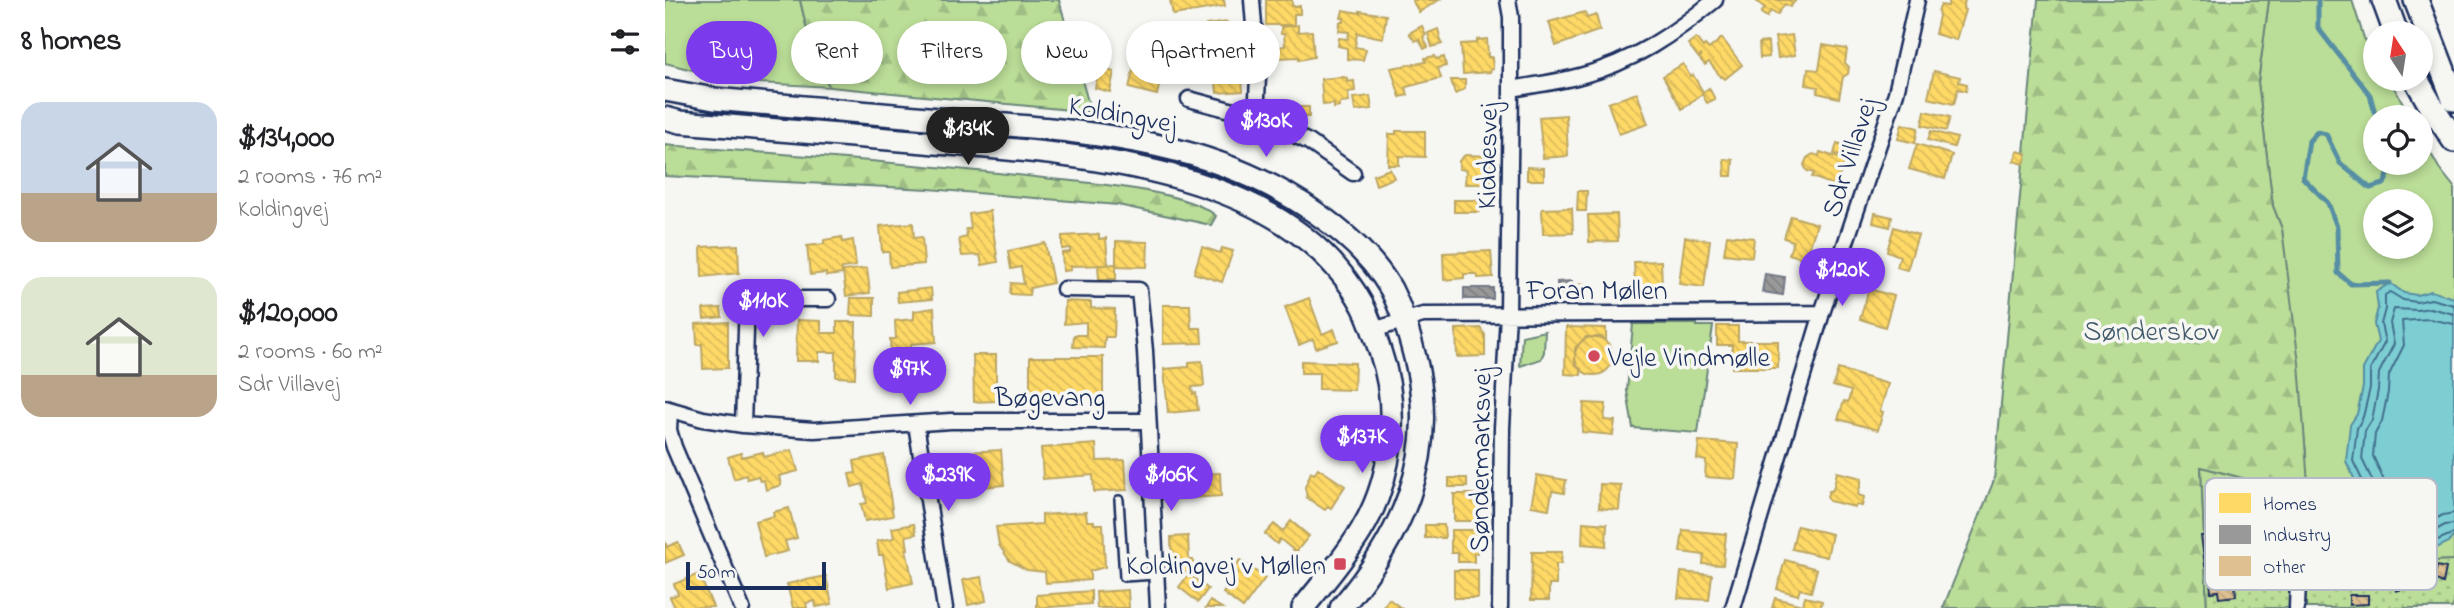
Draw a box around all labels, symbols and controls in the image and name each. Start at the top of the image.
text: 8 homes [21,20,122,64]
chip: Buy [686,21,777,84]
chip: Rent [791,21,883,84]
chip: Filters [897,21,1007,84]
chip: New [1021,21,1112,84]
chip: Apartment [1126,21,1280,84]
north arrow [2363,21,2433,91]
map controls [2363,21,2433,259]
icon: filters [606,23,644,61]
street label: Koldingvej [1065,87,1181,146]
street label: Sdr Villavej [1813,92,1890,223]
pin: $130K [1217,100,1315,159]
street label: Kiddesvej [1468,101,1511,210]
text: $130K [1240,105,1292,138]
button: locate [2363,105,2433,175]
pin: $134K [919,108,1017,167]
text: $134K [942,113,994,146]
text: $134,000 [238,117,334,161]
icon: home [77,130,161,214]
text: 2 rooms · 76 m² [238,161,382,194]
button: layers [2363,189,2433,259]
text: Koldingvej [238,194,328,227]
pin: $120K [1793,248,1891,308]
text: $120K [1815,254,1869,287]
street label: Foran Møllen [1525,272,1668,313]
pin: $110K [714,280,812,339]
text: $110K [738,285,788,318]
text: $120,000 [238,292,338,336]
icon: home [77,305,161,389]
park label: Sønderskov [2083,313,2219,354]
text: 2 rooms · 60 m² [238,336,383,369]
place label: Vejle Vindmølle [1607,339,1771,380]
pin: $97K [869,348,951,407]
marker: Vejle Vindmølle [1586,348,1602,364]
text: $97K [889,353,931,386]
street label: Søndermarksvej [1460,366,1505,553]
text: Sdr Villavej [238,369,339,402]
street label: Bøgevang [994,379,1105,420]
pin: $137K [1313,416,1411,475]
text: $137K [1336,421,1388,454]
pin: $239K [899,454,997,513]
pin: $106K [1122,454,1220,513]
text: $239K [922,459,974,492]
text: $106K [1145,459,1197,492]
legend [2205,478,2437,590]
text: Homes [2263,492,2317,519]
text: Industry [2263,523,2331,551]
place label: Koldingvej v Møllen [1126,547,1326,588]
text: Other [2263,555,2305,582]
marker: Koldingvej v Møllen [1332,556,1348,572]
scale bar [686,559,826,591]
text: 50 m [697,560,736,587]

